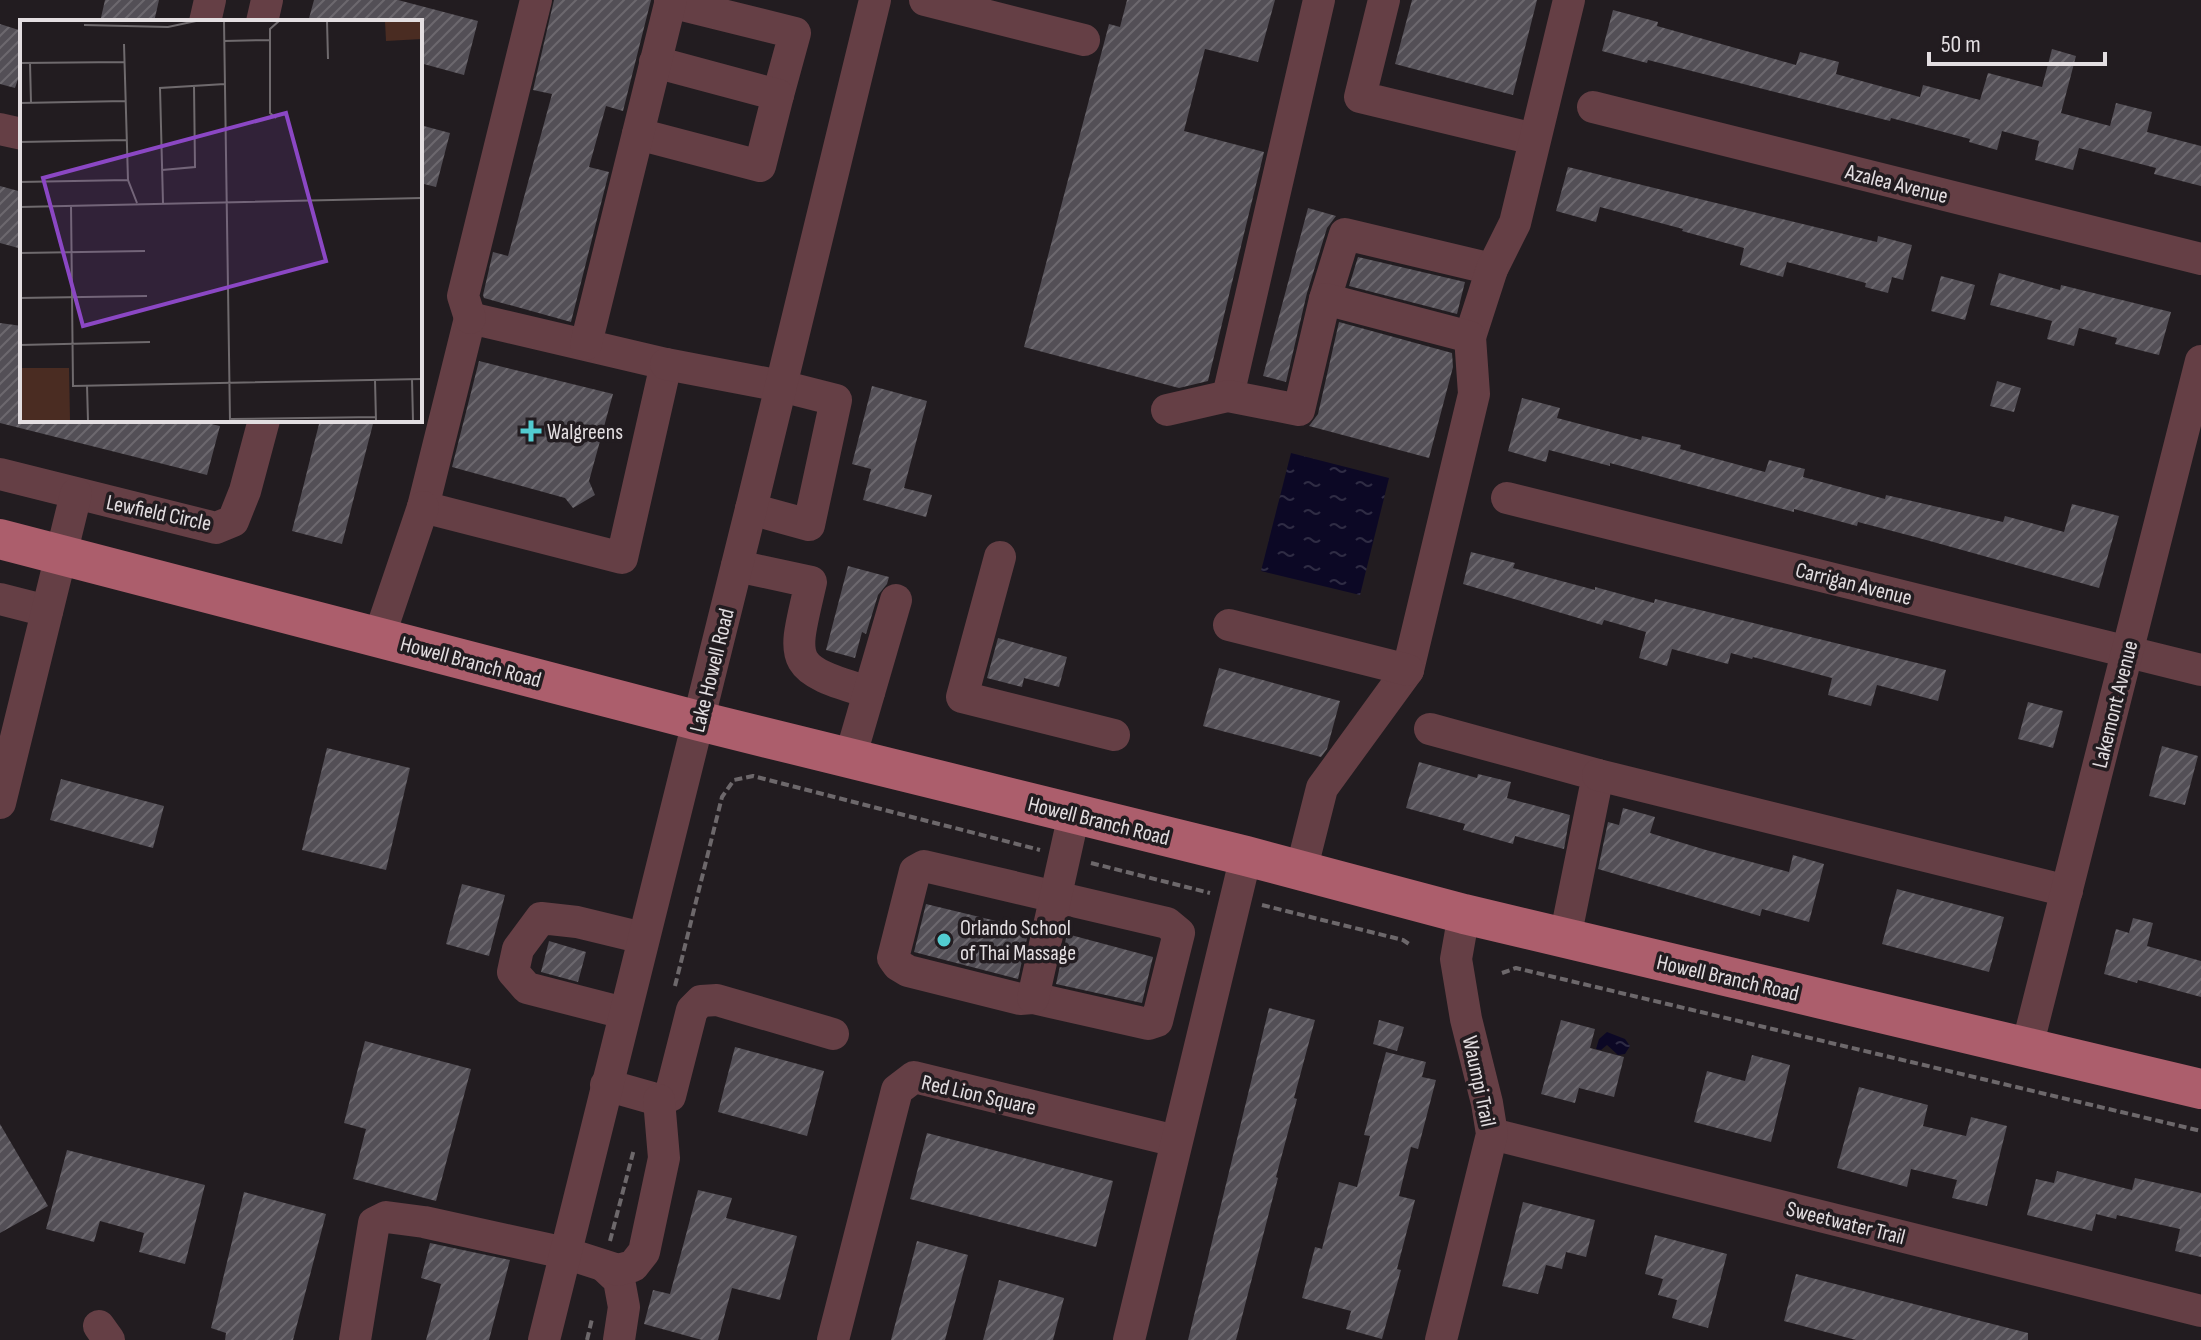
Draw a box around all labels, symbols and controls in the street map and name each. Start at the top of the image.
scale bar [1929,16,2105,66]
inset map [20,20,422,422]
text: 50 m [1941,30,1981,59]
street label: Azalea Avenue [1842,158,1951,210]
place label: Walgreens [547,419,623,446]
marker: Walgreens [522,422,540,440]
street label: Lewfield Circle [104,489,214,538]
street label: Carrigan Avenue [1793,557,1915,612]
street label: Lake Howell Road [684,606,741,735]
street label: Howell Branch Road [397,631,544,694]
street label: Lakemont Avenue [2087,638,2144,771]
street label: Howell Branch Road [1025,791,1172,852]
place label: Orlando School of Thai Massage [960,915,1076,967]
marker: Orlando School of Thai Massage [935,931,953,949]
street label: Howell Branch Road [1654,949,1801,1008]
street label: Waumpi Trail [1456,1033,1501,1129]
street label: Red Lion Square [919,1069,1039,1122]
street label: Sweetwater Trail [1783,1196,1908,1251]

